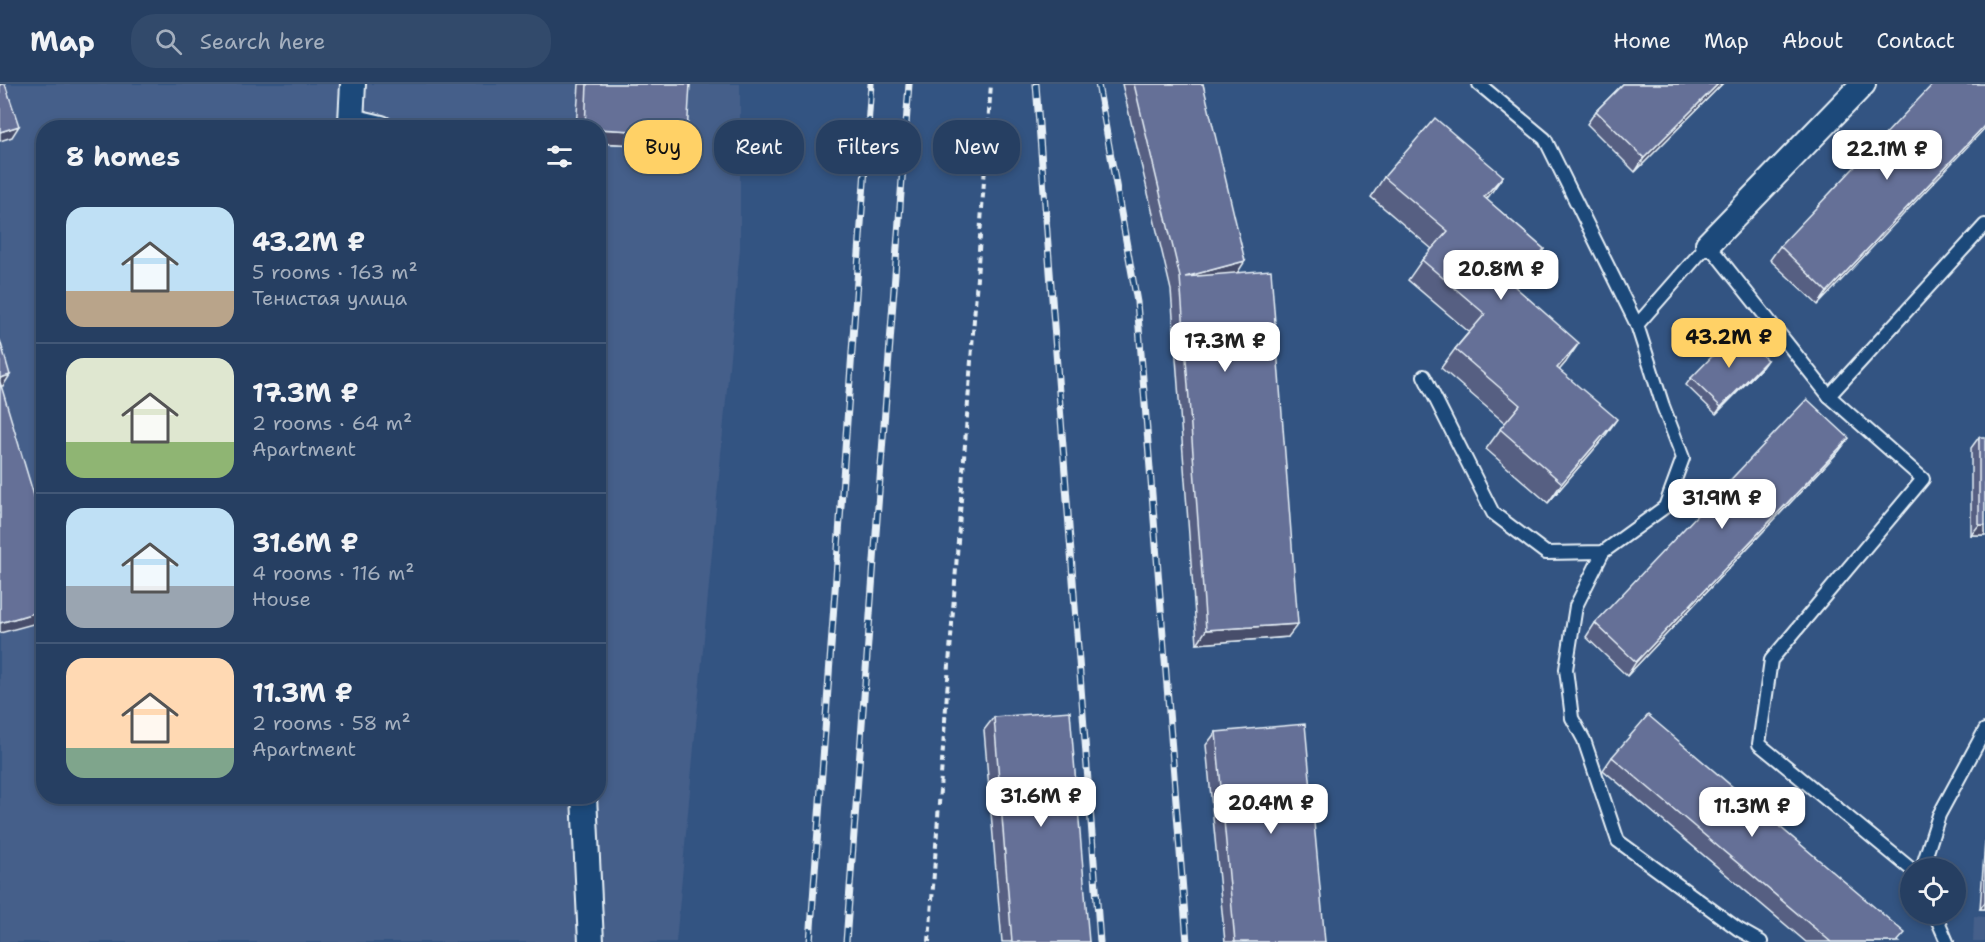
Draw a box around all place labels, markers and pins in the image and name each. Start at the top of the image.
pin: 22.1M ₽ [1832,130,1942,181]
pin: 20.8M ₽ [1446,250,1556,301]
pin: 43.2M ₽ [1674,318,1784,369]
pin: 17.3M ₽ [1170,322,1280,373]
pin: 31.9M ₽ [1667,479,1777,530]
pin: 31.6M ₽ [986,777,1096,828]
pin: 20.4M ₽ [1216,784,1326,835]
pin: 11.3M ₽ [1697,787,1807,838]

